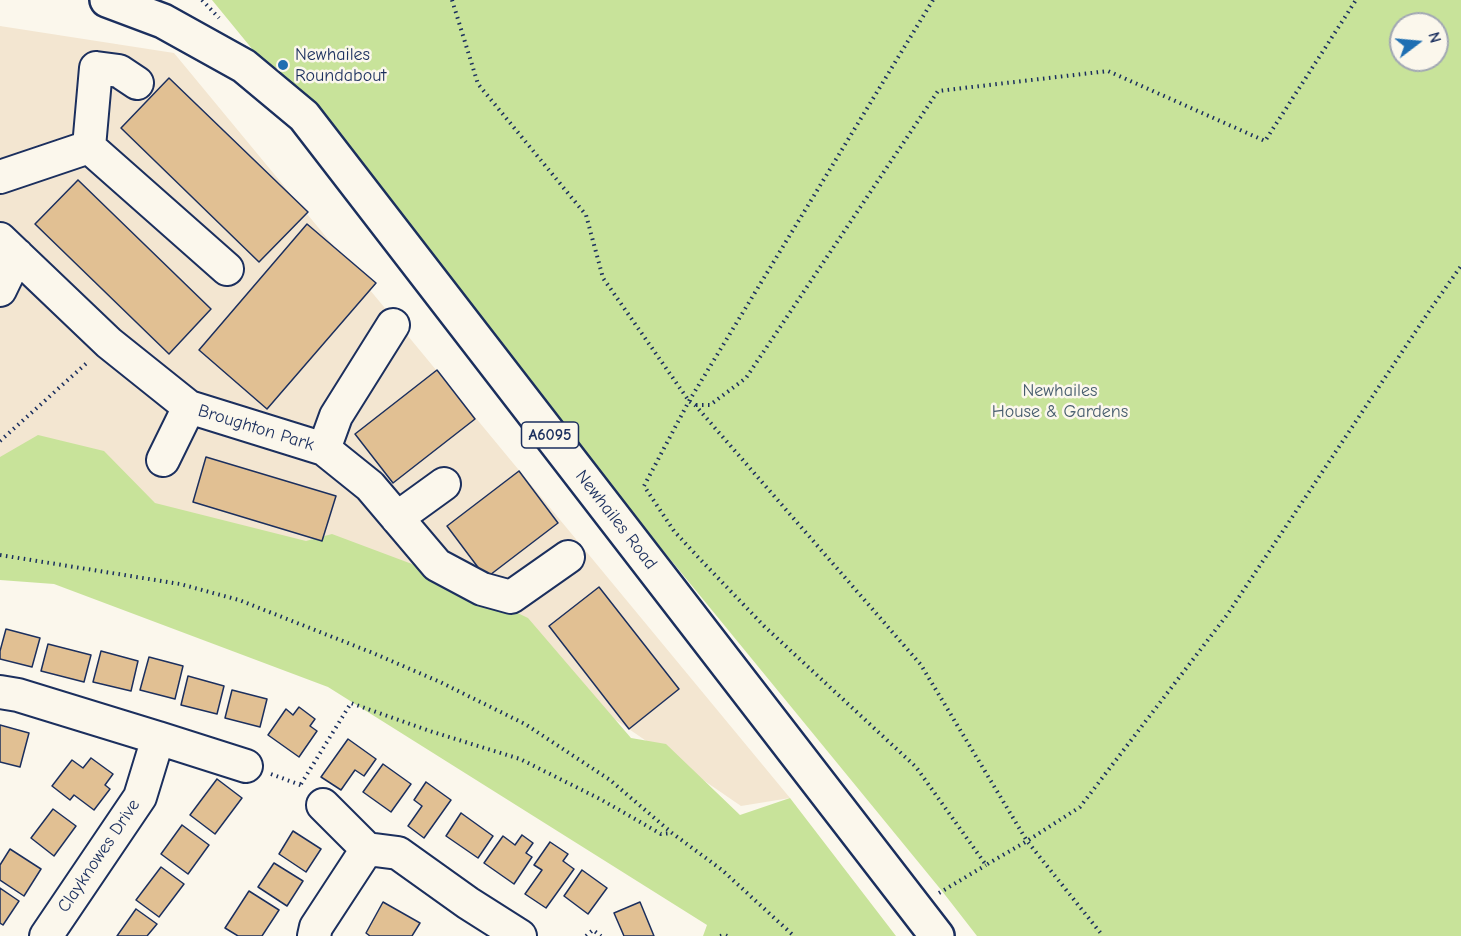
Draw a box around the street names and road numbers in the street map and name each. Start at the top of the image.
street label: Broughton Park [195,400,317,456]
road number: A6095 [522,422,578,448]
street label: Newhailes Road [571,466,661,574]
street label: Clayknowes Drive [53,795,145,917]

